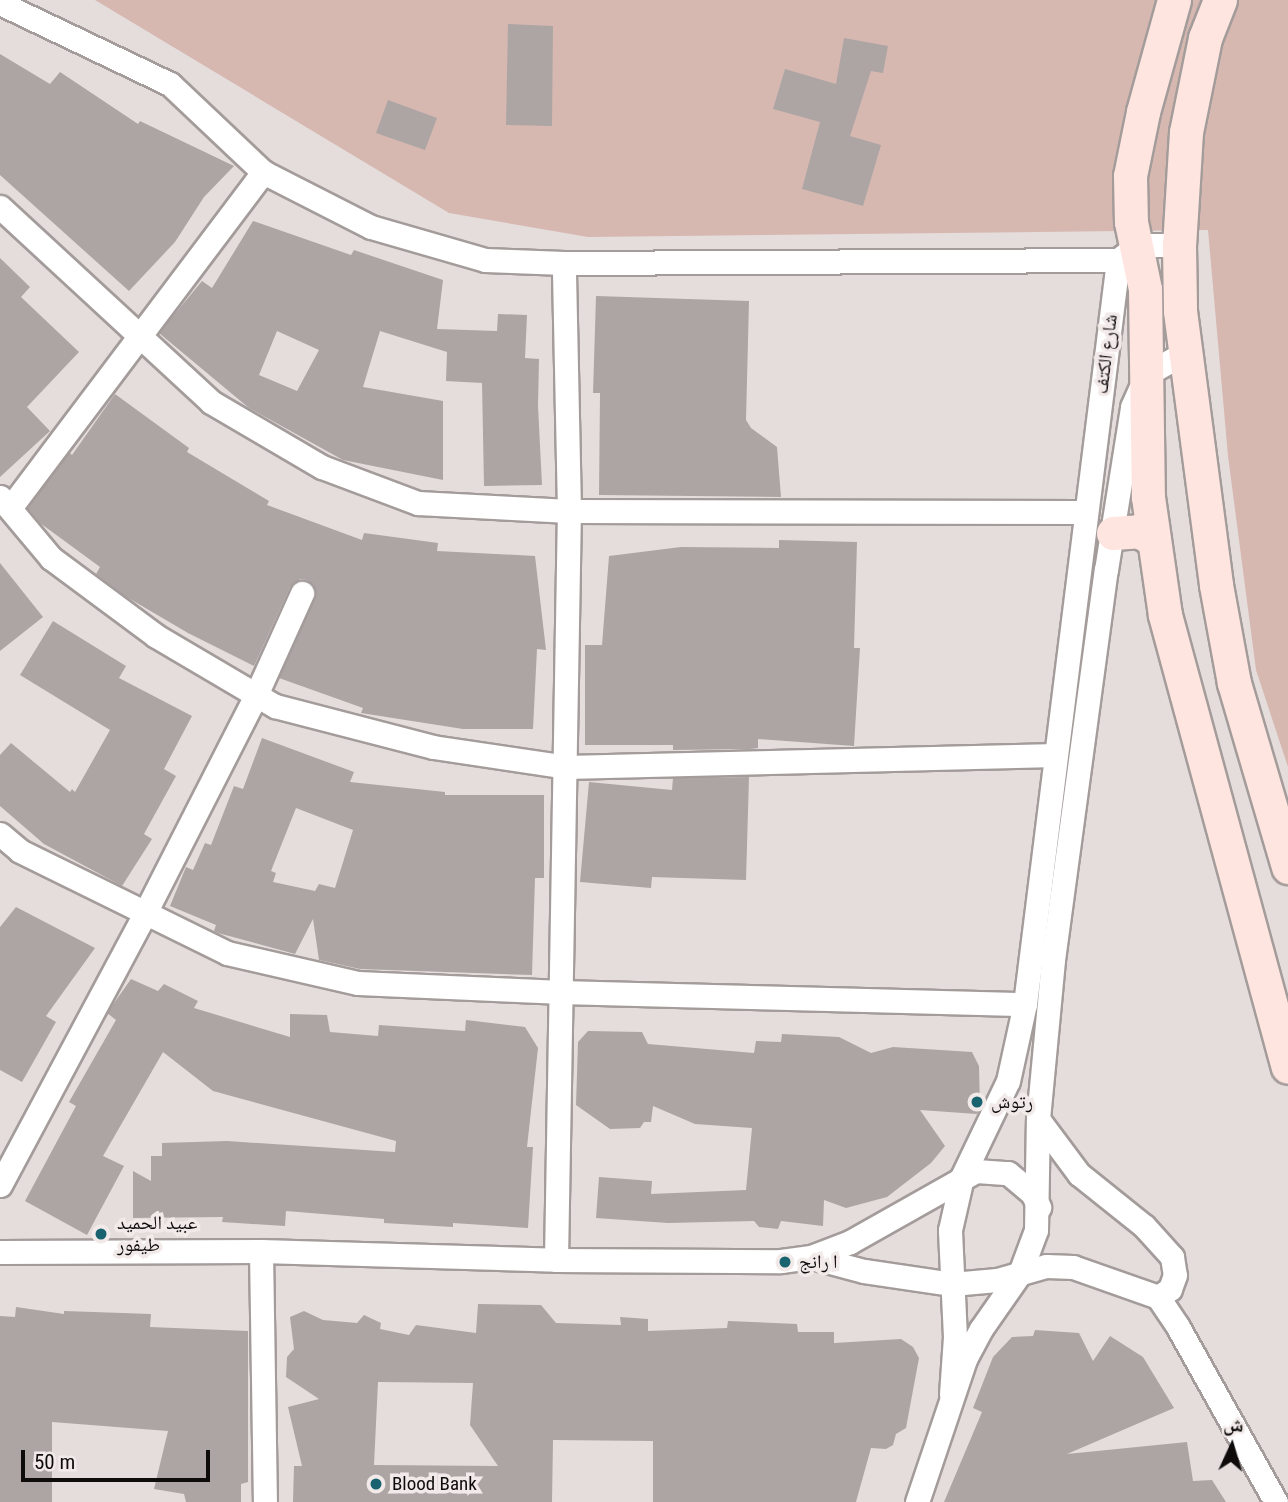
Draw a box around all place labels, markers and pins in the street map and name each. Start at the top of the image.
place label: رتوش [991,1091,1033,1113]
marker: رتوش [969,1094,985,1110]
place label: عبيد الحميد طيفور [117,1212,197,1256]
marker: عبيد الحميد طيفور [91,1224,111,1244]
place label: ا رانج [799,1251,838,1273]
marker: ا رانج [777,1254,793,1270]
place label: Blood Bank [392,1473,477,1495]
marker: Blood Bank [366,1474,386,1494]

